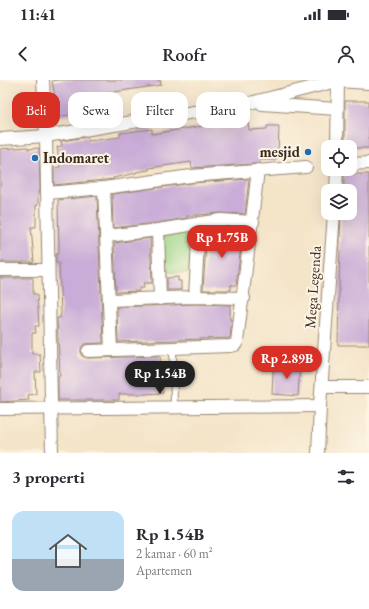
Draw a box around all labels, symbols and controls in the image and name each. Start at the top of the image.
text: 11:41 [20,5,56,24]
icon: back [12,43,34,65]
text: Roofr [162,43,207,66]
icon: person [335,43,357,65]
chip: Beli [12,92,60,128]
chip: Sewa [68,92,123,128]
chip: Filter [131,92,188,128]
chip: Baru [196,92,250,128]
map controls [321,140,357,220]
button: locate [321,140,357,176]
place label: mesjid [260,142,301,161]
marker: mesjid [303,147,313,157]
place label: Indomaret [43,148,109,167]
marker: Indomaret [30,153,40,163]
button: layers [321,184,357,220]
pin: Rp 1.75B [181,225,263,259]
text: Rp 1.75B [196,229,248,246]
street label: Mega Legenda [300,245,325,329]
pin: Rp 2.89B [246,346,328,380]
text: Rp 2.89B [261,350,313,367]
pin: Rp 1.54B [119,361,201,395]
text: Rp 1.54B [134,365,186,382]
text: 3 properti [12,466,85,488]
icon: filters [335,466,357,488]
text: Rp 1.54B [136,523,204,545]
icon: home [44,527,92,575]
text: 2 kamar · 60 m² [136,545,213,562]
text: Apartemen [136,562,192,579]

